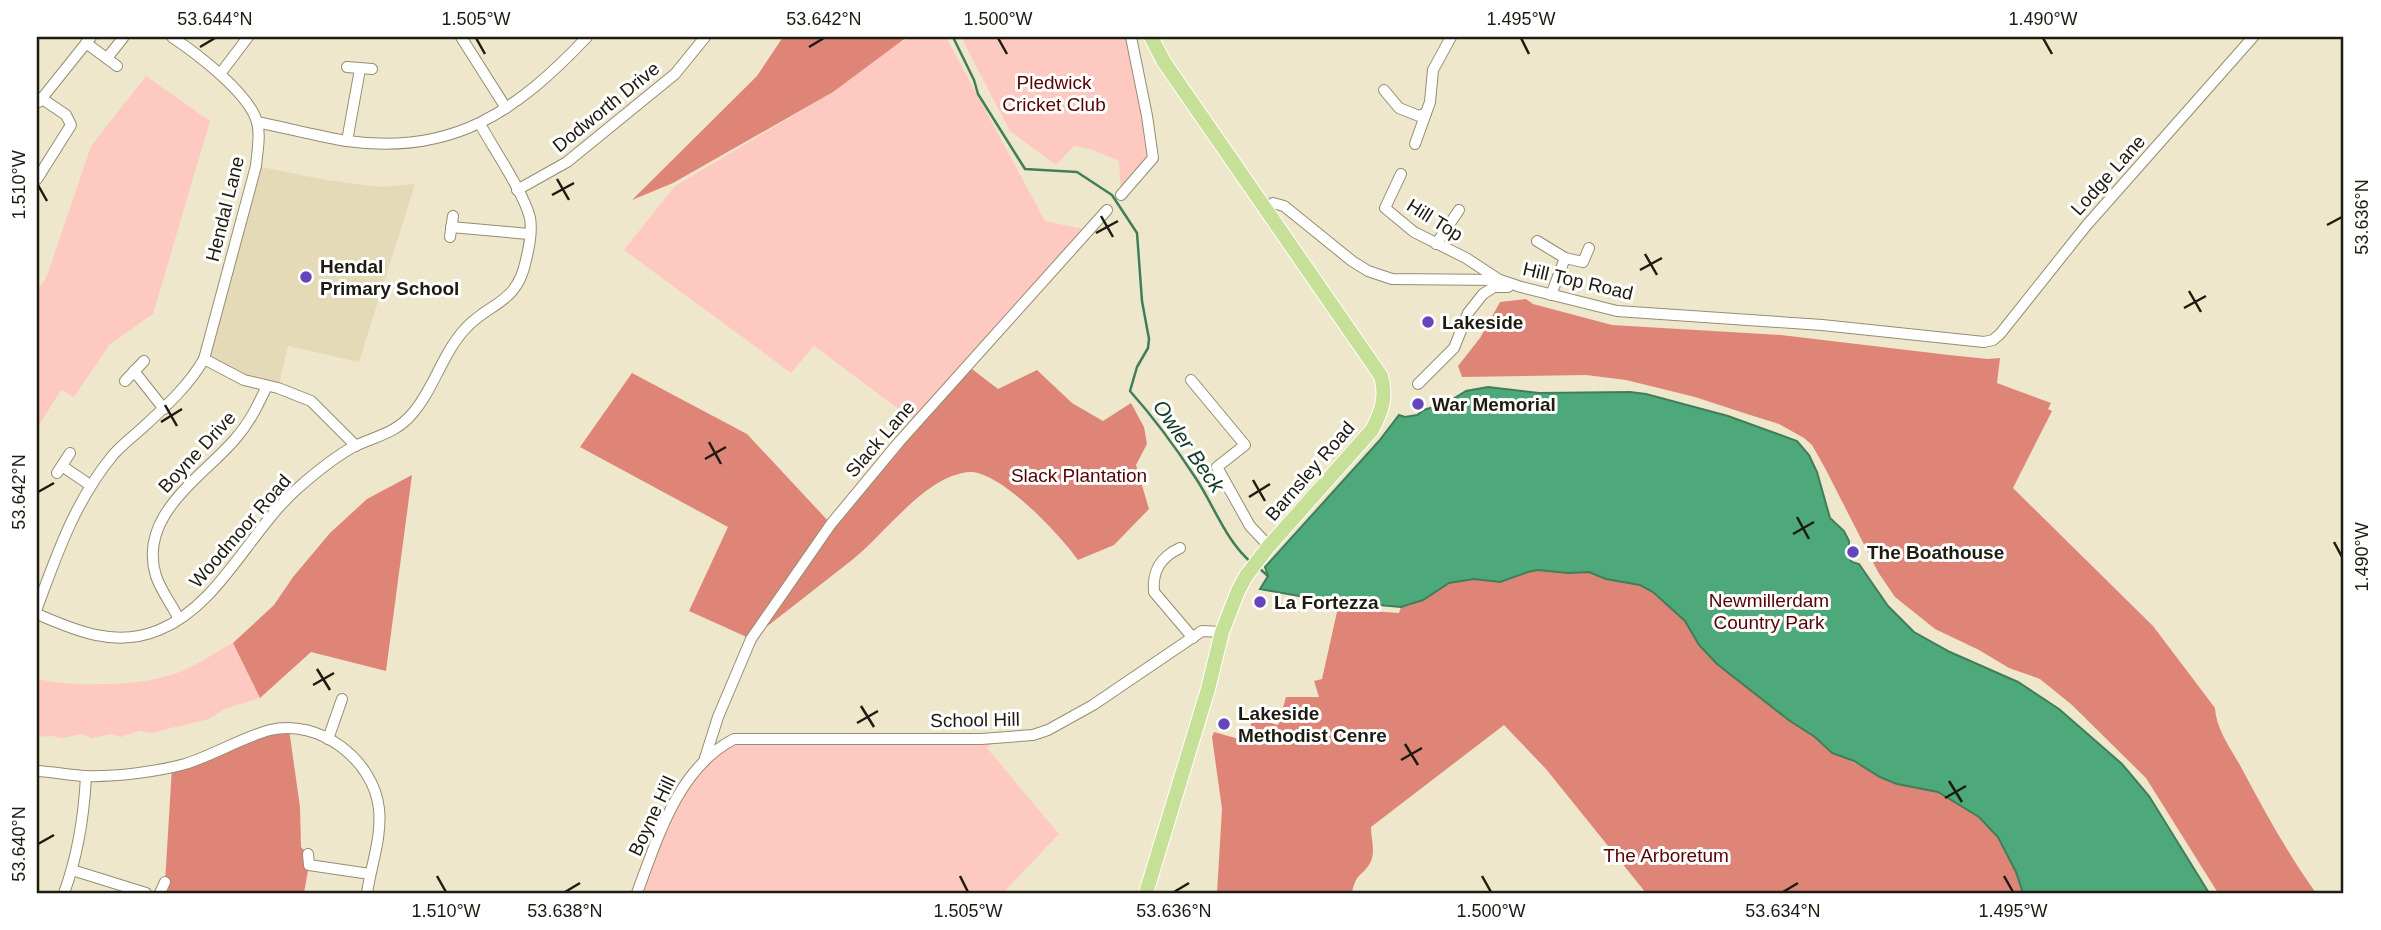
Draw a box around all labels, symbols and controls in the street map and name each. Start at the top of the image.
text: 53.644°N [177,9,253,29]
text: 1.505°W [441,9,511,29]
text: 53.642°N [786,9,862,29]
text: 1.500°W [963,9,1033,29]
text: 1.495°W [1486,9,1556,29]
text: 1.490°W [2008,9,2078,29]
street label: Dodworth Drive [549,58,663,156]
park label: Pledwick Cricket Club [1002,72,1106,115]
street label: Lodge Lane [2067,131,2149,219]
text: 1.510°W [9,150,29,220]
street label: Hendal Lane [202,154,248,264]
text: 53.636°N [2352,179,2372,255]
street label: Hill Top [1403,195,1467,245]
place label: Hendal Primary School [320,256,459,299]
street label: Hill Top Road [1521,258,1635,304]
marker: Hendal Primary School [298,269,314,285]
place label: Lakeside [1442,312,1523,333]
marker: Lakeside [1420,314,1436,330]
place label: War Memorial [1432,394,1556,415]
water label: Owler Beck [1149,395,1230,498]
marker: War Memorial [1410,396,1426,412]
street label: Slack Lane [841,397,919,481]
street label: Boyne Drive [154,407,240,497]
street label: Barnsley Road [1261,417,1359,525]
text: 53.642°N [9,454,29,530]
park label: Slack Plantation [1011,465,1147,486]
street label: Woodmoor Road [185,470,295,592]
text: 1.490°W [2352,522,2372,592]
place label: The Boathouse [1867,542,2004,563]
marker: The Boathouse [1845,544,1861,560]
park label: Newmillerdam Country Park [1709,590,1829,633]
place label: La Fortezza [1274,592,1379,613]
marker: La Fortezza [1252,594,1268,610]
place label: Lakeside Methodist Cenre [1238,703,1387,746]
street label: School Hill [930,709,1020,731]
marker: Lakeside Methodist Cenre [1216,716,1232,732]
street label: Boyne Hill [624,773,680,859]
text: 53.640°N [9,806,29,882]
park label: The Arboretum [1603,845,1729,866]
text: 1.510°W [411,901,481,921]
text: 53.638°N [527,901,603,921]
text: 1.505°W [933,901,1003,921]
text: 53.636°N [1136,901,1212,921]
text: 1.500°W [1456,901,1526,921]
text: 53.634°N [1745,901,1821,921]
text: 1.495°W [1978,901,2048,921]

